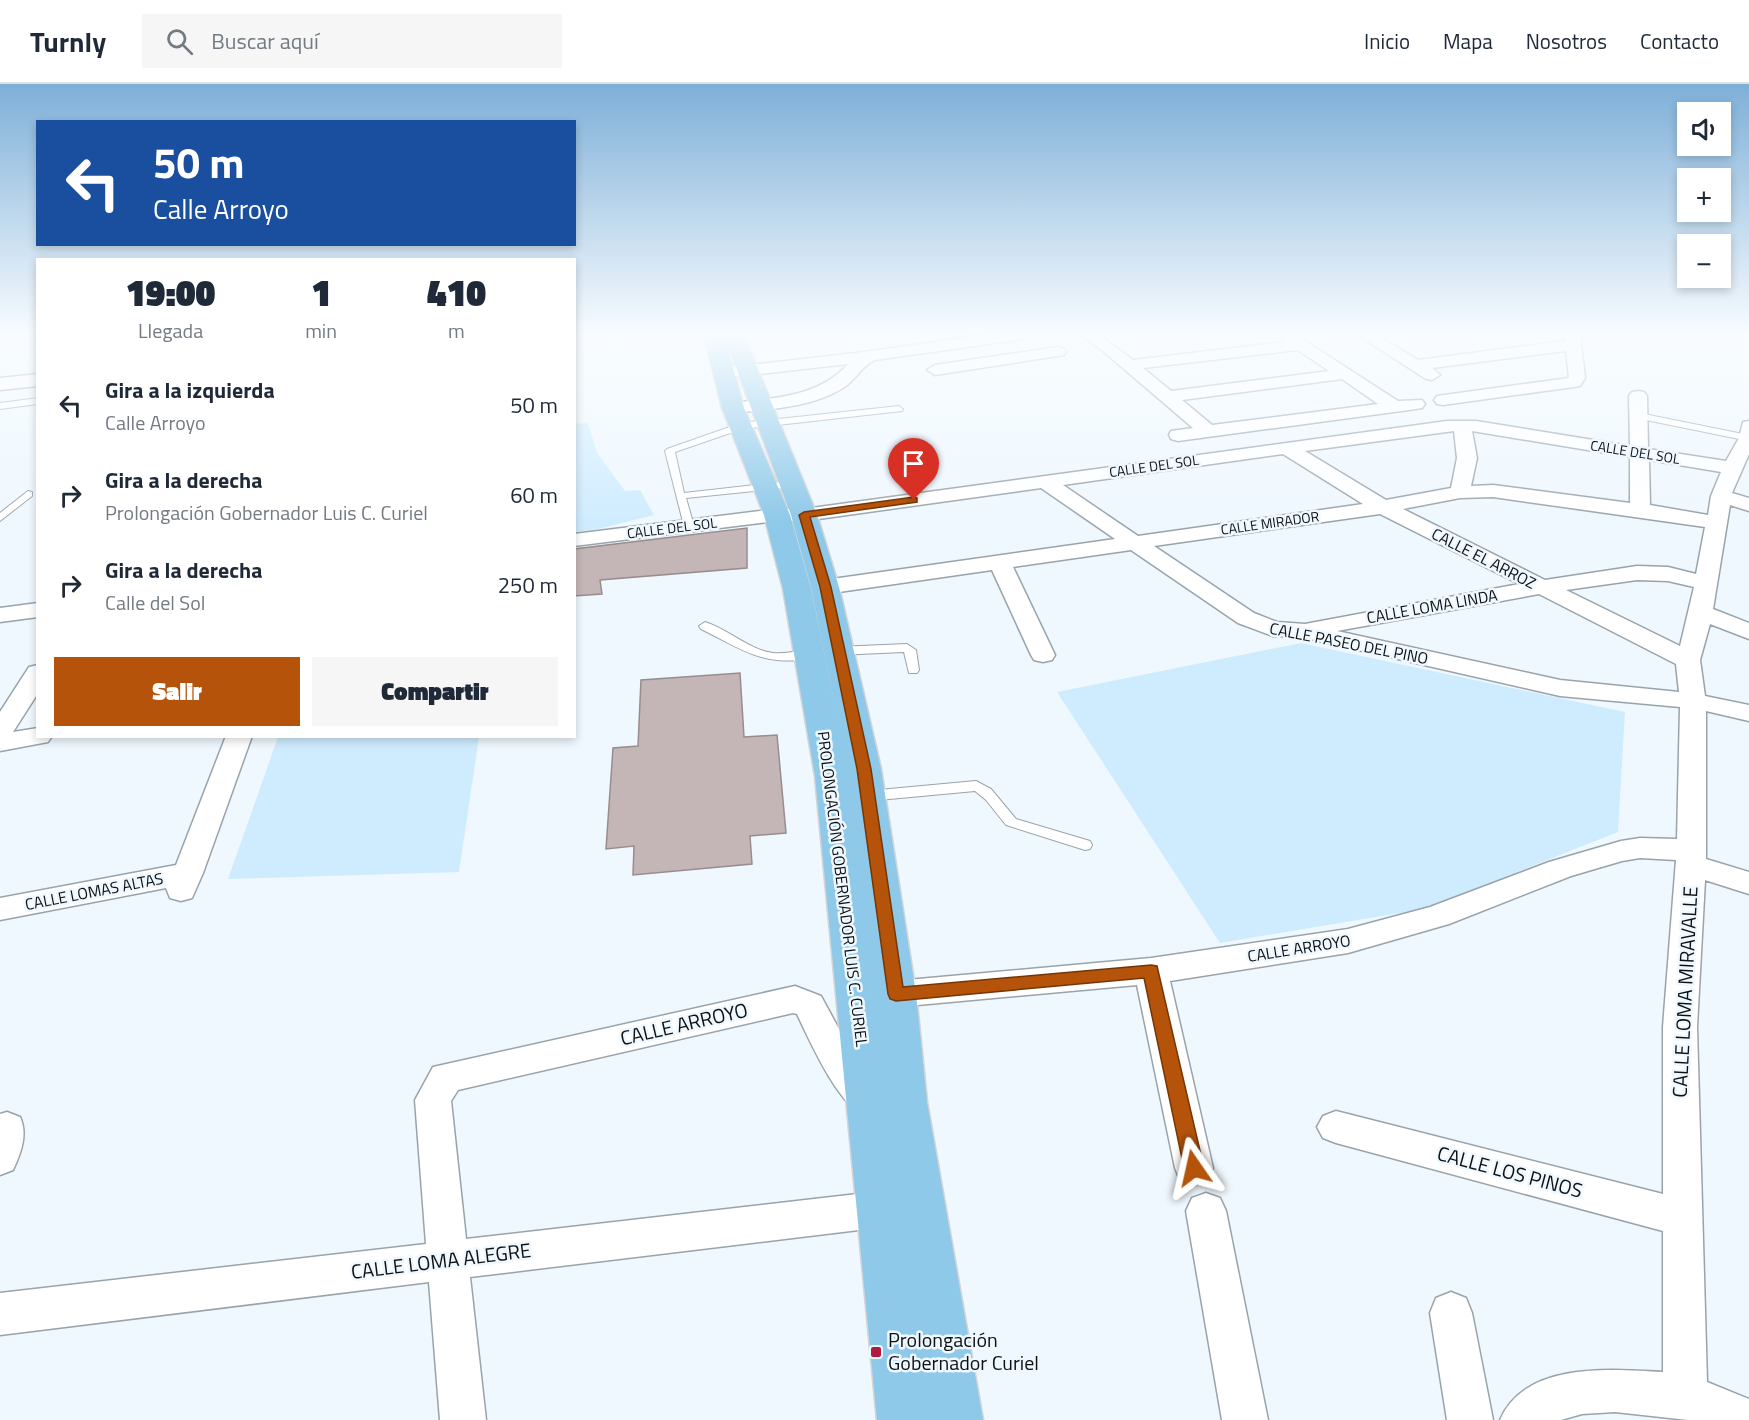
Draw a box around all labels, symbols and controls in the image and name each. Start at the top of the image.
search box [142,14,562,68]
text: Turnly [30,20,106,63]
text: Buscar aquí [211,24,319,58]
icon: search [163,25,196,58]
text: Inicio [1364,25,1410,57]
text: Mapa [1443,25,1493,57]
text: Nosotros [1526,25,1607,57]
text: Contacto [1640,25,1719,57]
map controls [1677,102,1731,288]
button: sound [1677,102,1731,156]
text: 50 m [153,130,245,194]
icon: left [54,144,132,222]
button: + [1677,168,1731,222]
text: Calle Arroyo [153,188,289,229]
button: − [1677,234,1731,288]
text: 19:00 [126,265,215,320]
text: 1 [311,265,331,320]
text: 410 [427,265,486,320]
text: Llegada [138,315,203,346]
text: min [305,315,337,346]
text: m [448,315,465,346]
text: Gira a la izquierda [105,373,275,407]
text: 50 m [510,388,558,422]
icon: left [54,389,87,422]
text: Calle Arroyo [105,407,206,438]
street label: CALLE DEL SOL [1589,434,1682,469]
pin [888,438,939,500]
icon: arrive [897,447,930,480]
street label: CALLE DEL SOL [1108,449,1200,482]
text: Gira a la derecha [105,463,262,497]
text: 60 m [510,478,558,512]
icon: right [54,479,87,512]
text: Prolongación Gobernador Luis C. Curiel [105,497,428,528]
street label: CALLE MIRADOR [1219,505,1320,540]
street label: CALLE DEL SOL [626,512,718,543]
street label: CALLE EL ARROZ [1428,521,1540,595]
text: Gira a la derecha [105,553,262,587]
text: 250 m [498,568,558,602]
icon: right [54,569,87,602]
street label: CALLE LOMA LINDA [1365,583,1500,629]
text: Calle del Sol [105,587,205,618]
street label: CALLE PASEO DEL PINO [1268,616,1430,670]
button: Salir [54,657,300,726]
button: Compartir [312,657,558,726]
street label: PROLONGACIÓN GOBERNADOR LUIS C. CURIEL [812,730,874,1049]
street label: CALLE LOMAS ALTAS [23,866,165,916]
street label: CALLE LOMA MIRAVALLE [1663,886,1706,1098]
street label: CALLE ARROYO [1246,928,1352,968]
street label: CALLE ARROYO [617,994,751,1053]
position arrow [1162,1136,1226,1200]
street label: CALLE LOS PINOS [1434,1137,1586,1206]
street label: CALLE LOMA ALEGRE [349,1234,533,1287]
place label: Prolongación Gobernador Curiel [888,1324,1039,1378]
marker: Prolongación Gobernador Curiel [869,1345,883,1359]

